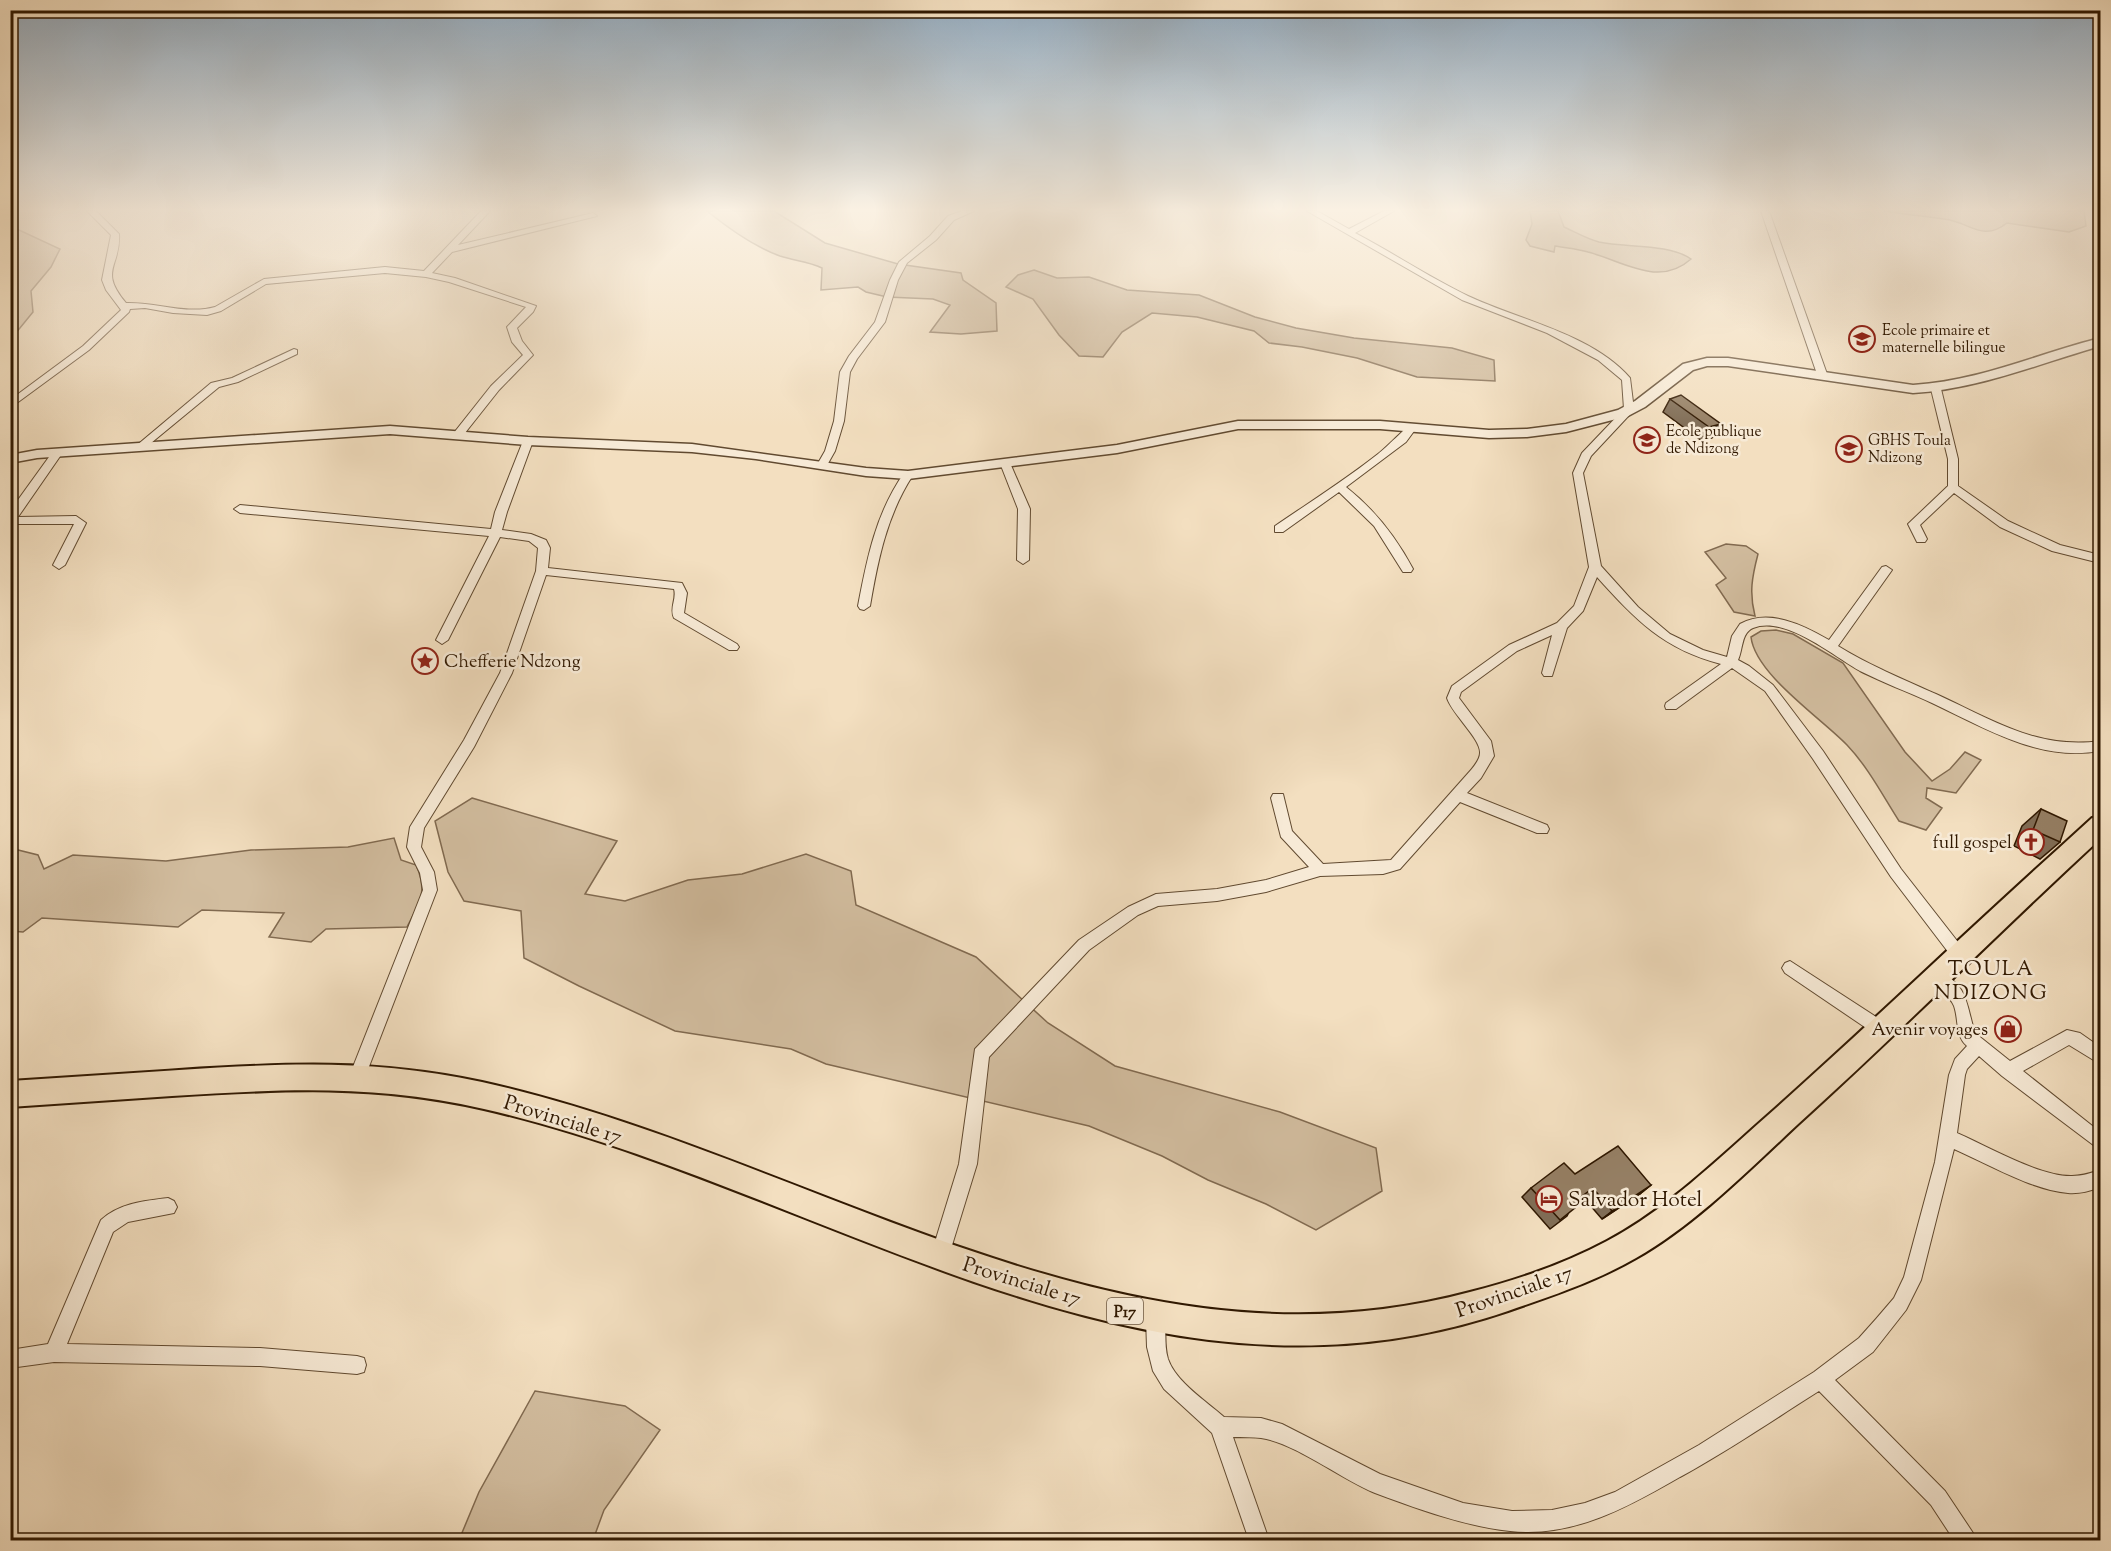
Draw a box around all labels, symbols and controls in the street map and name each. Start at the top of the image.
place label: Ecole primaire et maternelle bilingue [1882,321,2006,359]
school or university icon: Ecole primaire et maternelle bilingue [1847,324,1877,354]
place label: Ecole publique de Ndizong [1666,422,1761,460]
school or university icon: Ecole publique de Ndizong [1632,425,1662,455]
place label: GBHS Toula Ndizong [1868,431,1951,469]
school or university icon: GBHS Toula Ndizong [1834,434,1864,464]
place icon: Chefferie Ndzong [410,646,440,676]
place label: Chefferie Ndzong [444,650,581,676]
church icon: full gospel [2016,827,2046,857]
place label: full gospel [1933,831,2012,857]
district label: TOULA NDIZONG [1934,955,2048,1009]
shop icon: Avenir voyages [1993,1014,2023,1044]
place label: Avenir voyages [1871,1018,1988,1044]
street label: Provinciale 17 [500,1089,626,1153]
hotel icon: Salvador Hotel [1534,1184,1564,1214]
place label: Salvador Hotel [1568,1186,1703,1216]
street label: Provinciale 17 [959,1251,1085,1315]
street label: Provinciale 17 [1452,1259,1578,1327]
road number: P17 [1107,1298,1143,1324]

